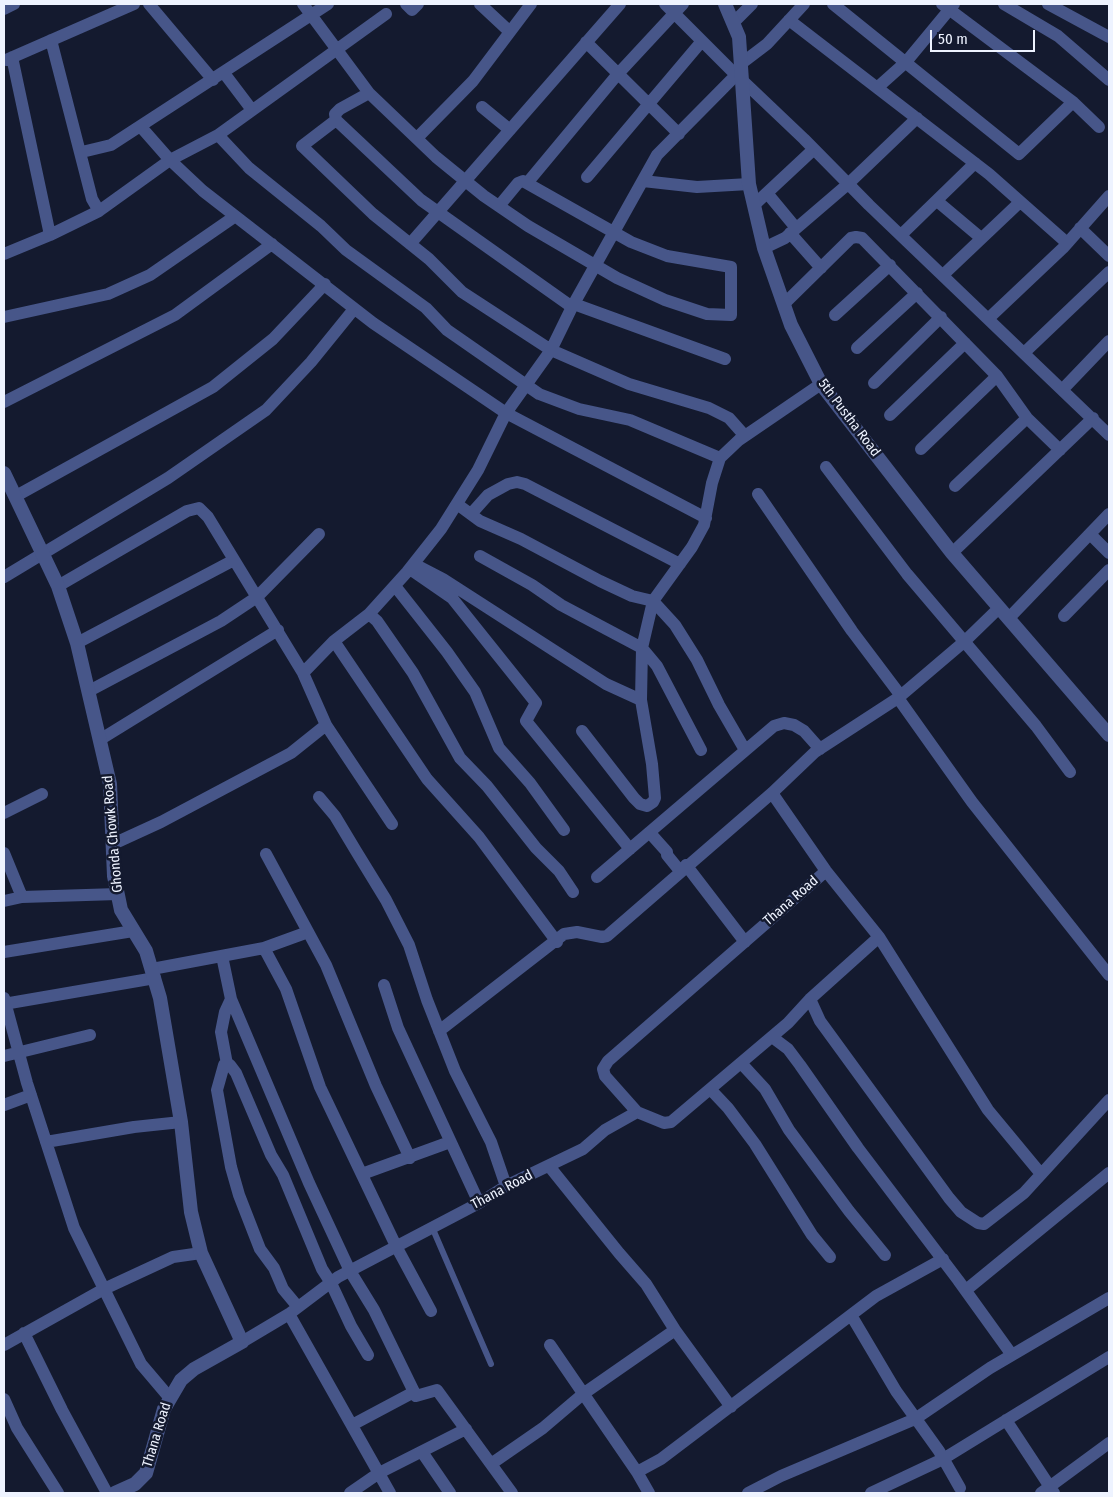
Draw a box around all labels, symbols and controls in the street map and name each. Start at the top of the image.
scale bar [933,20,1038,52]
text: 50 m [938,30,968,48]
street label: 5th Pustha Road [814,376,884,460]
street label: Ghonda Chowk Road [100,775,126,893]
street label: Thana Road [760,873,822,929]
street label: Thana Road [468,1167,536,1213]
street label: Thana Road [139,1400,175,1470]

